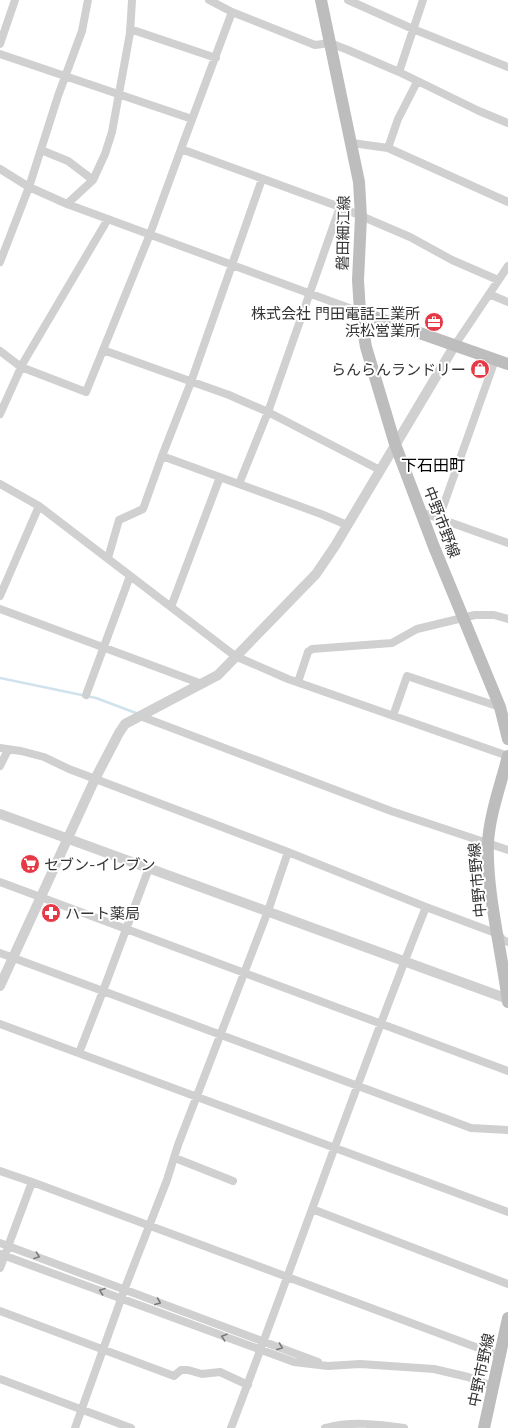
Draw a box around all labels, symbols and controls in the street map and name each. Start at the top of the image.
street label: 磐田細江線 [333,195,353,271]
place label: 株式会社 門田電話工業所 浜松営業所 [251,304,420,340]
office icon: 株式会社 門田電話工業所 浜松営業所 [423,311,445,333]
shop icon: らんらんランドリー [469,358,491,380]
place label: らんらんランドリー [331,360,466,379]
district label: 下石田町 [401,455,465,475]
street label: 中野市野線 [420,484,464,560]
street label: 中野市野線 [464,842,490,918]
supermarket icon: セブン-イレブン [19,853,41,875]
place label: セブン-イレブン [44,855,155,874]
pharmacy icon: ハート薬局 [40,902,62,924]
place label: ハート薬局 [65,904,140,923]
one-way arrow [33,1252,40,1260]
one-way arrow [99,1287,106,1295]
one-way arrow [154,1297,162,1305]
street label: 中野市野線 [464,1331,498,1409]
one-way arrow [221,1333,228,1341]
one-way arrow [276,1343,283,1351]

